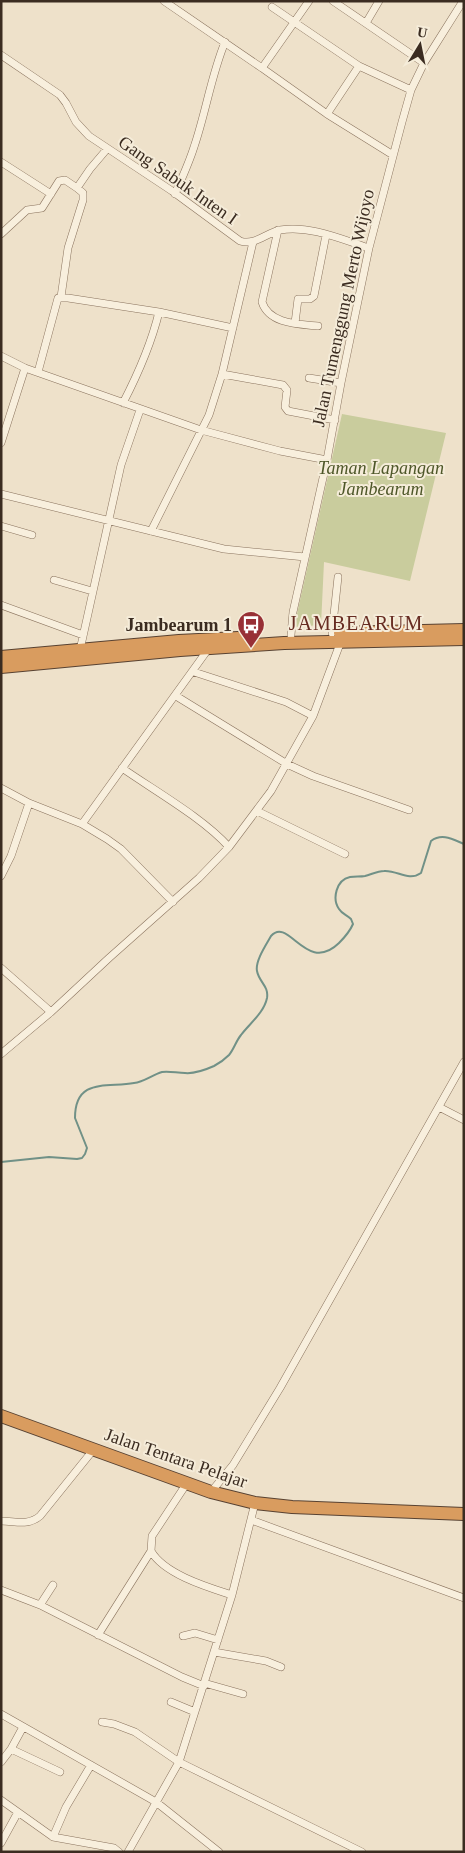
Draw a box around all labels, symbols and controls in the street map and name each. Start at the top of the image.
north arrow [395,20,445,70]
text: U [416,24,428,41]
street label: Gang Sabuk Inten I [115,132,241,228]
street label: Jalan Tumenggung Merto Wijoyo [308,187,378,429]
park label: Taman Lapangan Jambearum [318,458,444,499]
bus stop icon: Jambearum 1 [236,610,266,649]
district label: JAMBEARUM [289,612,423,634]
place label: Jambearum 1 [126,615,232,635]
street label: Jalan Tentara Pelajar [102,1424,250,1492]

